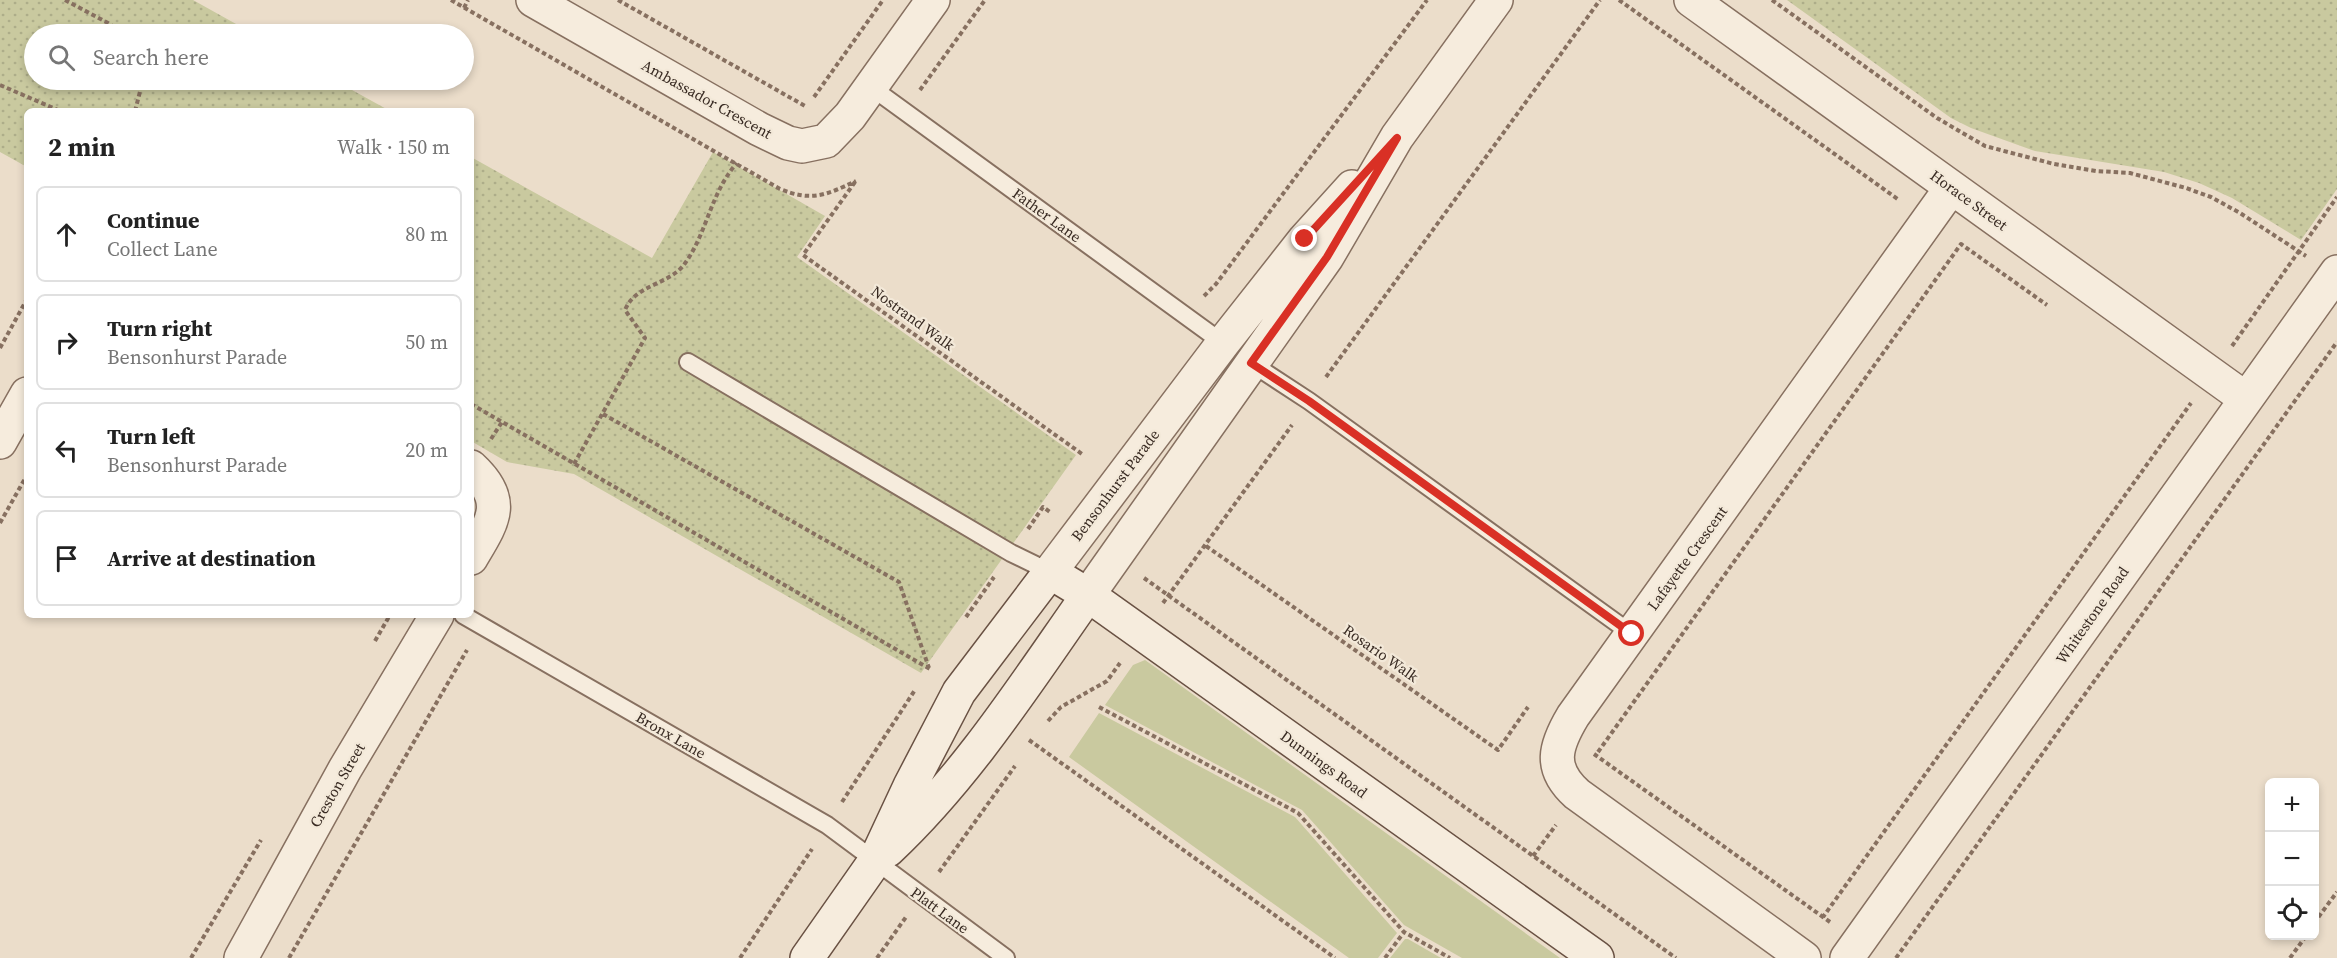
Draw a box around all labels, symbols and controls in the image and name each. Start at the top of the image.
search box [24,24,474,90]
icon: search [45,41,78,74]
text: Search here [93,42,209,72]
street label: Ambassador Crescent [638,55,776,144]
text: 2 min [48,129,115,165]
text: Walk · 150 m [337,133,450,161]
street label: Horace Street [1926,165,2012,235]
street label: Father Lane [1008,183,1086,247]
text: Continue [107,205,200,235]
icon: ahead [50,218,83,251]
text: 80 m [405,220,448,248]
route end [1291,225,1317,251]
text: Collect Lane [107,235,218,263]
street label: Nostrand Walk [867,281,960,356]
text: Turn right [107,313,212,343]
icon: right [50,326,83,359]
text: 50 m [405,328,448,356]
text: Bensonhurst Parade [107,343,287,371]
text: Turn left [107,421,195,451]
street label: Bensonhurst Parade [1066,424,1164,545]
icon: left [50,434,83,467]
text: 20 m [405,436,448,464]
text: Bensonhurst Parade [107,451,287,479]
street label: Lafayette Crescent [1642,502,1732,614]
icon: arrive [50,542,83,575]
text: Arrive at destination [107,543,316,573]
street label: Whitestone Road [2051,562,2134,668]
street label: Rosario Walk [1339,619,1424,687]
route start [1618,620,1644,646]
street label: Bronx Lane [632,707,710,764]
street label: Dunnings Road [1276,725,1372,803]
street label: Creston Street [304,739,370,831]
map controls [2265,778,2319,940]
button: + [2265,778,2319,832]
button: − [2265,832,2319,886]
street label: Platt Lane [907,882,974,939]
button: locate [2265,886,2319,940]

